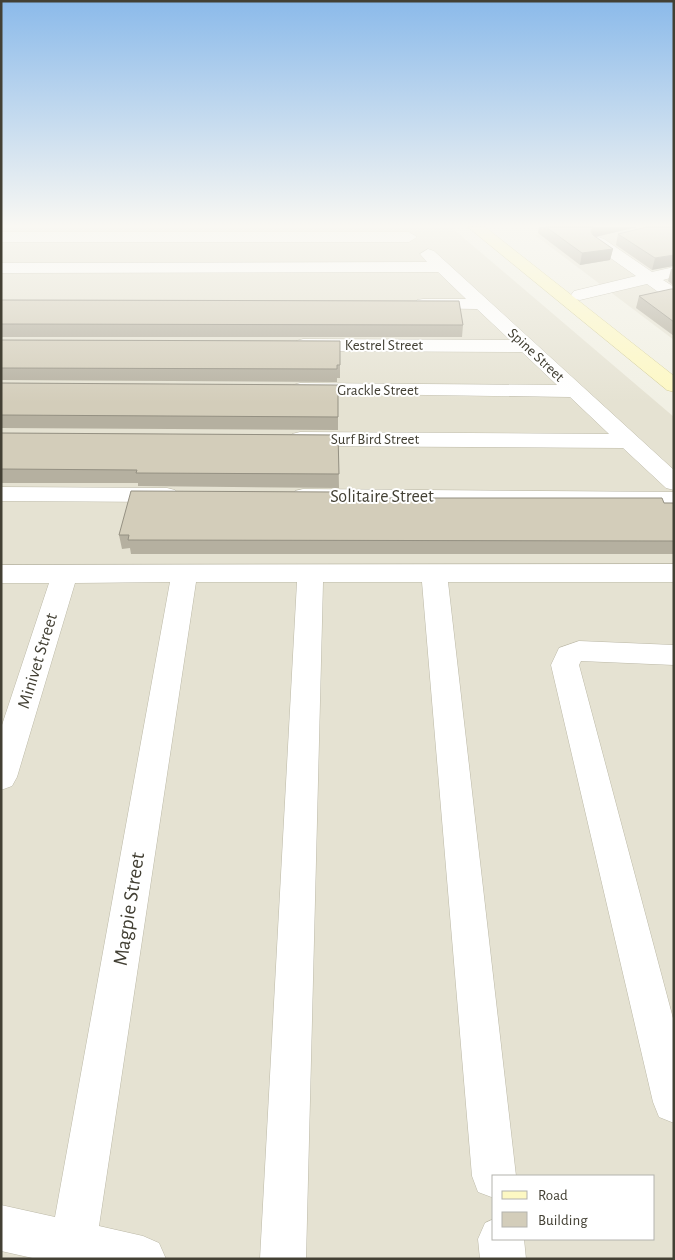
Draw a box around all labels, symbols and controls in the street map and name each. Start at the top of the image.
street label: Spine Street [505,325,567,385]
street label: Kestrel Street [345,338,423,353]
street label: Grackle Street [337,383,419,398]
street label: Surf Bird Street [331,432,419,447]
street label: Solitaire Street [330,488,434,506]
street label: Minivet Street [15,611,61,711]
street label: Magpie Street [110,850,148,967]
legend [492,1175,655,1240]
text: Road [538,1188,568,1203]
text: Building [538,1213,588,1228]

